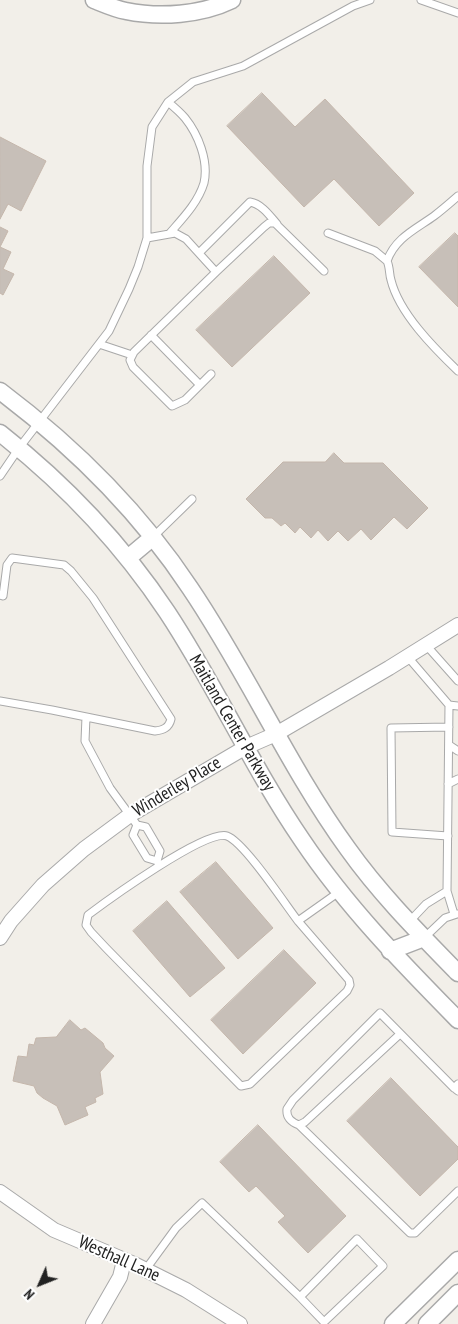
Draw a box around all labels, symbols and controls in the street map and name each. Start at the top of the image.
street label: Maitland Center Parkway [184,651,280,795]
street label: Winderley Place [129,752,225,822]
street label: Westhall Lane [75,1231,163,1287]
north arrow [15,1259,65,1309]
text: N [20,1285,38,1303]

